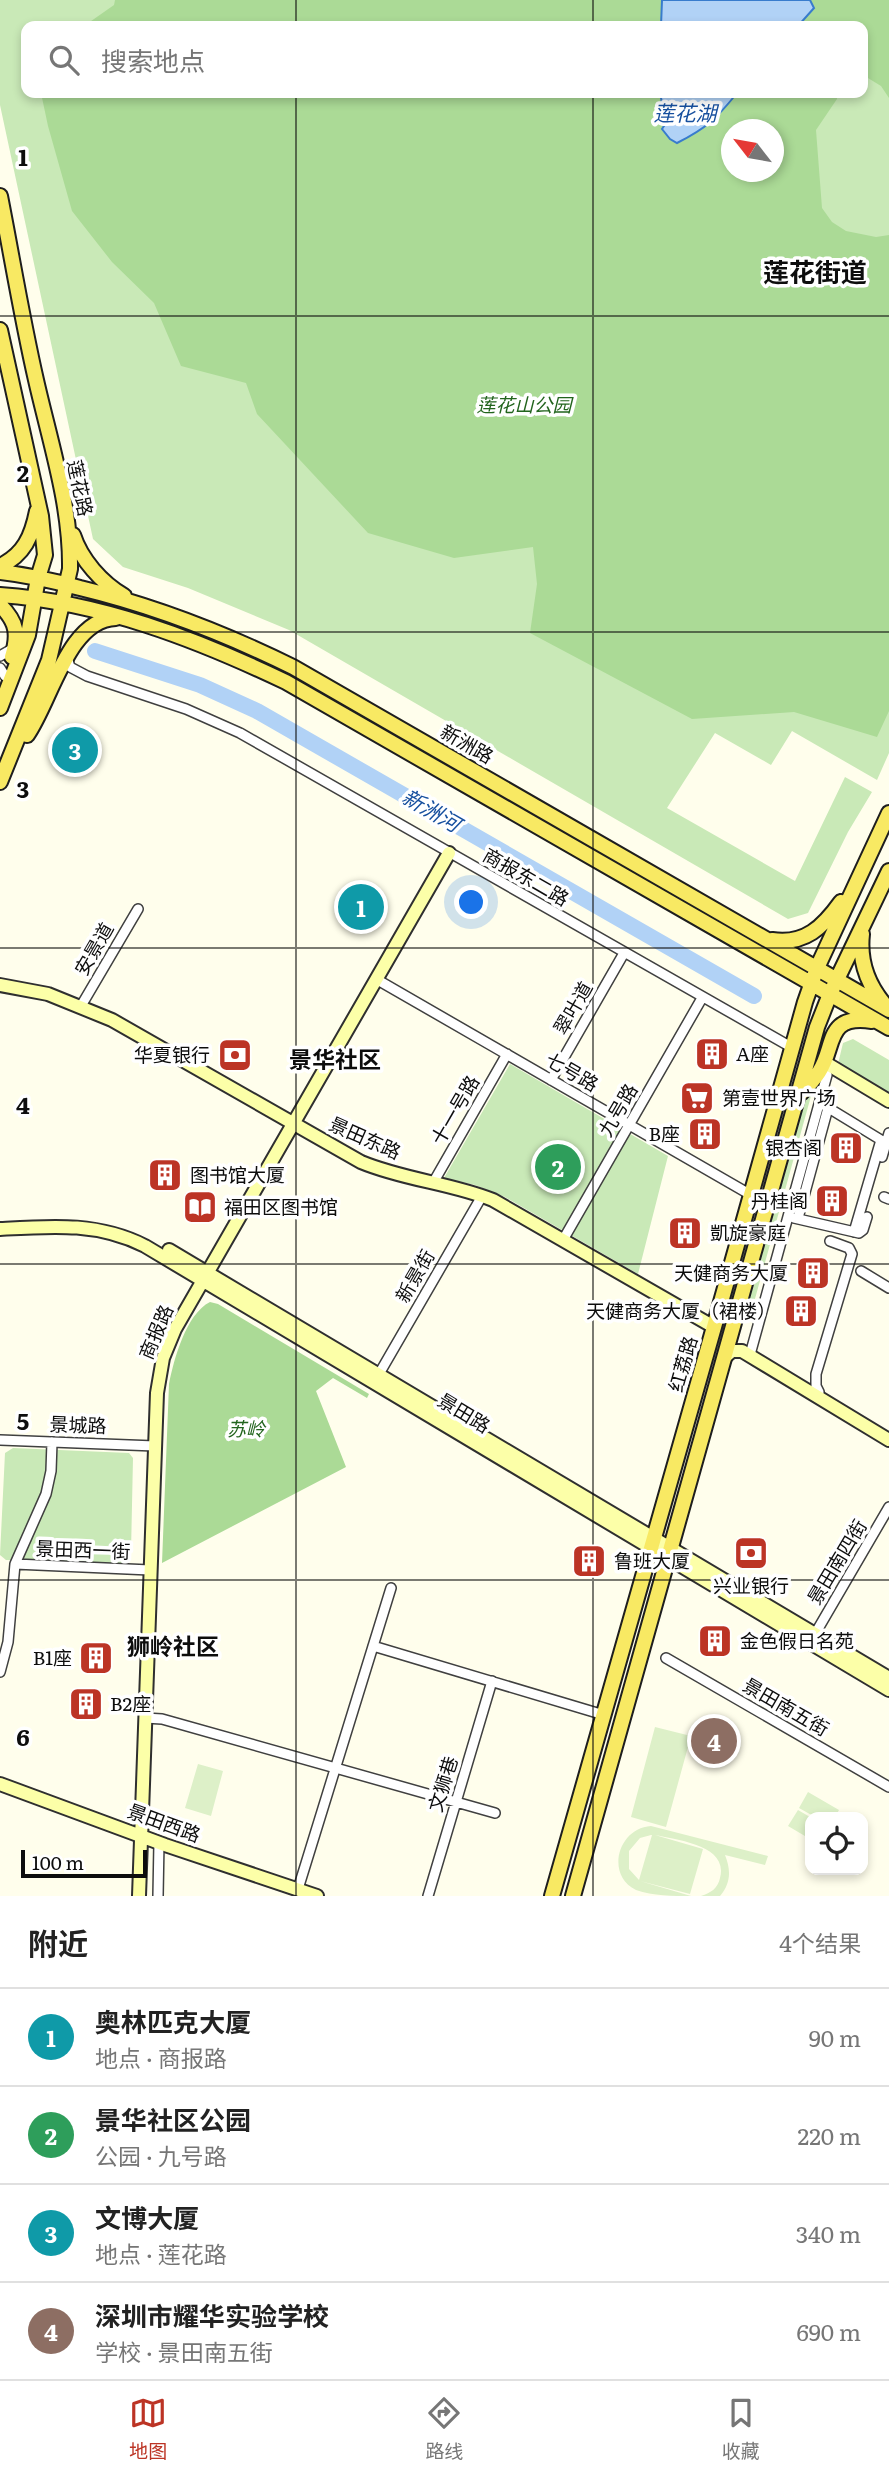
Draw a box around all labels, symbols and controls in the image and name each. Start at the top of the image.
search box [21,21,868,98]
text: 搜索地点 [101,40,205,79]
icon: search [45,41,83,79]
water label: 莲花湖 [654,96,719,127]
north arrow [721,119,784,182]
text: 1 [18,139,28,173]
district label: 莲花街道 [763,251,867,290]
park label: 莲花山公园 [476,390,574,418]
text: 2 [17,455,29,489]
street label: 莲花路 [61,457,101,519]
street label: 新洲路 [436,717,499,770]
pin: 3 [52,724,98,776]
text: 3 [17,771,29,805]
water label: 新洲河 [397,780,471,840]
street label: 商报东二路 [478,840,575,912]
pin: 1 [338,881,384,933]
your location [454,885,488,919]
street label: 安景道 [67,917,120,980]
street label: 翠叶道 [546,976,599,1039]
building icon: A座 [693,1035,731,1073]
bank icon: 华夏银行 [216,1036,254,1074]
place label: A座 [736,1039,769,1067]
place label: 华夏银行 [134,1040,210,1068]
district label: 景华社区 [289,1041,381,1075]
street label: 七号路 [541,1045,604,1098]
street label: 十一号路 [423,1070,485,1149]
street label: 九号路 [591,1078,644,1141]
supermarket icon: 第壹世界广场 [678,1079,716,1117]
place label: 第壹世界广场 [722,1083,836,1111]
text: 4 [16,1087,30,1121]
street label: 景田东路 [325,1109,406,1165]
building icon: B座 [686,1115,724,1153]
place label: B座 [648,1119,680,1147]
building icon: 银杏阁 [827,1129,865,1167]
place label: 银杏阁 [765,1133,822,1161]
pin: 2 [535,1141,581,1193]
building icon: 图书馆大厦 [146,1156,184,1194]
place label: 图书馆大厦 [190,1160,285,1188]
building icon: 丹桂阁 [813,1182,851,1220]
place label: 丹桂阁 [751,1186,808,1214]
library icon: 福田区图书馆 [181,1188,219,1226]
place label: 福田区图书馆 [224,1192,338,1220]
building icon: 凱旋豪庭 [666,1214,704,1252]
place label: 凱旋豪庭 [710,1218,786,1246]
street label: 新景街 [388,1244,441,1307]
building icon: 天健商务大厦 [794,1254,832,1292]
place label: 天健商务大厦 [674,1258,788,1286]
building icon: 天健商务大厦（裙楼） [782,1292,820,1330]
place label: 天健商务大厦（裙楼） [586,1296,776,1324]
street label: 商报路 [131,1300,179,1363]
street label: 红荔路 [661,1332,703,1395]
street label: 景田路 [433,1385,496,1439]
text: 5 [17,1403,29,1437]
street label: 景城路 [49,1409,107,1439]
park label: 苏岭 [227,1414,267,1442]
street label: 景田南四街 [800,1514,873,1609]
street label: 景田西一街 [35,1533,131,1565]
bank icon: 兴业银行 [732,1534,770,1572]
building icon: 鲁班大厦 [570,1542,608,1580]
place label: 鲁班大厦 [614,1546,690,1574]
place label: 兴业银行 [713,1571,789,1599]
building icon: 金色假日名苑 [696,1622,734,1660]
place label: 金色假日名苑 [740,1626,854,1654]
district label: 狮岭社区 [127,1628,219,1662]
building icon: B1座 [77,1639,115,1677]
place label: B1座 [33,1643,72,1671]
street label: 景田南五街 [738,1670,835,1742]
building icon: B2座 [67,1685,105,1723]
place label: B2座 [110,1689,151,1717]
pin: 4 [691,1715,737,1767]
text: 6 [16,1719,30,1753]
street label: 文狮巷 [420,1752,464,1815]
street label: 景田西路 [124,1796,205,1848]
map controls [805,1812,868,1875]
button: locate [805,1812,868,1875]
scale bar [21,1847,147,1879]
text: 100 m [32,1848,84,1876]
text: 附近 [28,1920,88,1964]
text: 4个结果 [779,1925,861,1959]
text: 奥林匹克大厦 [95,2001,251,2040]
text: 1 [46,2020,56,2054]
text: 90 m [809,2020,861,2054]
text: 地点 · 商报路 [95,2040,227,2074]
text: 景华社区公园 [95,2099,251,2138]
text: 2 [45,2118,57,2152]
text: 220 m [797,2118,861,2152]
text: 公园 · 九号路 [95,2138,227,2172]
text: 文博大厦 [95,2197,199,2236]
text: 3 [45,2216,57,2250]
text: 340 m [796,2216,861,2250]
text: 地点 · 莲花路 [95,2236,227,2270]
text: 深圳市耀华实验学校 [95,2295,329,2334]
text: 4 [44,2314,58,2348]
text: 690 m [796,2314,861,2348]
text: 学校 · 景田南五街 [95,2334,273,2368]
tab: 地图 [129,2394,167,2464]
tab: 路线 [425,2394,464,2464]
tab: 收藏 [722,2394,760,2464]

